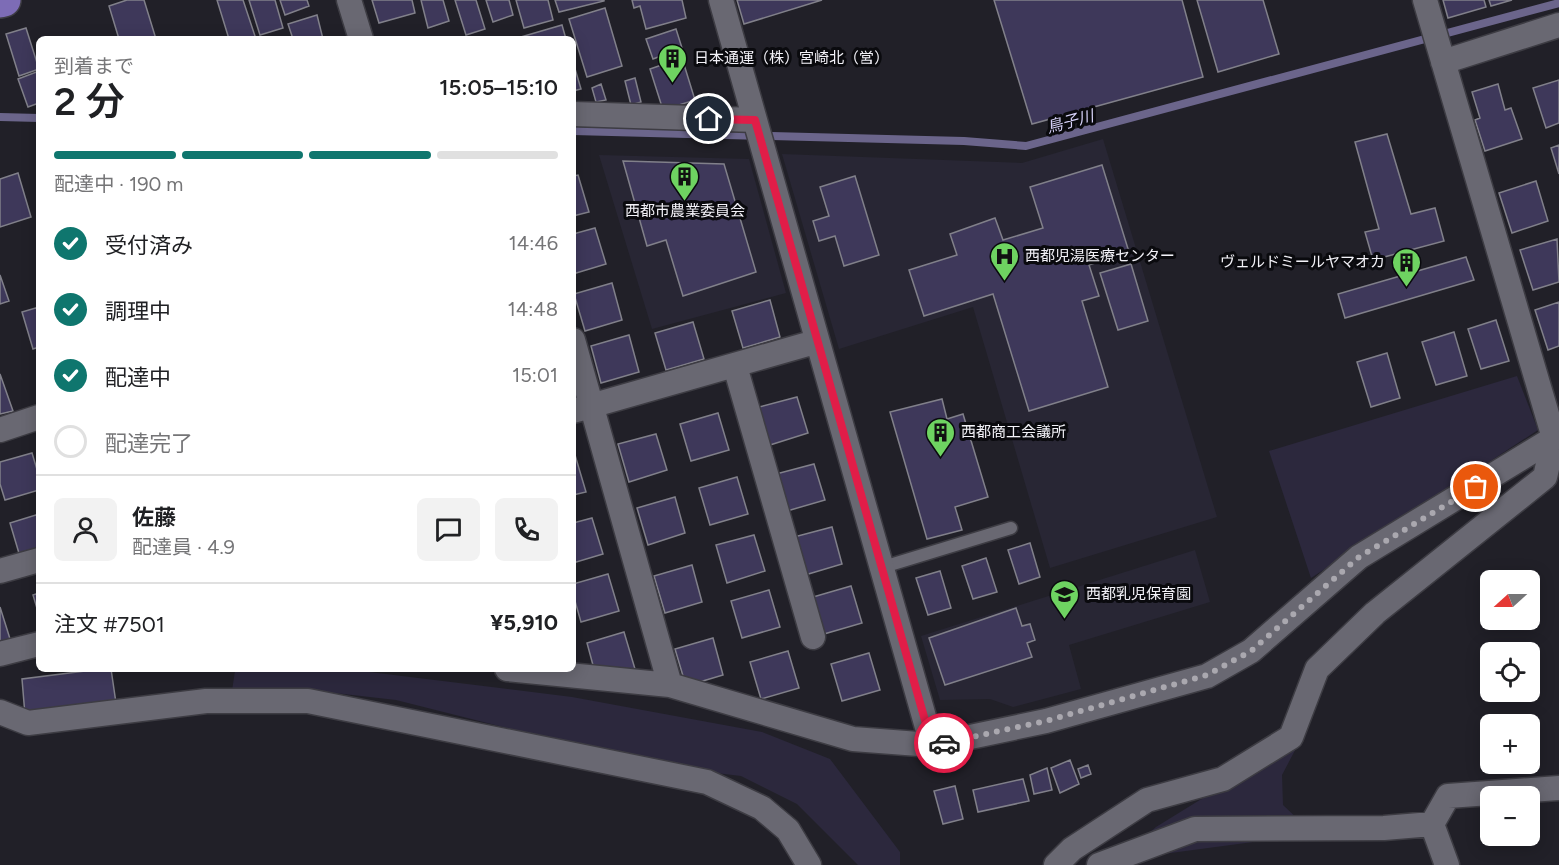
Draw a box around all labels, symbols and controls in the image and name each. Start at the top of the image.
building icon: 日本通運（株）宮崎北（営） [657,42,689,84]
place label: 日本通運（株）宮崎北（営） [694,49,889,67]
text: 到着まで [54,54,134,78]
text: 15:05–15:10 [439,74,558,101]
text: 2 分 [54,78,125,125]
pin [683,93,734,144]
icon: home [692,102,725,135]
water label: 鳥子川 [1044,106,1098,137]
building icon: 西都市農業委員会 [669,160,701,202]
text: 配達中 · 190 m [54,172,183,196]
place label: 西都市農業委員会 [625,202,745,220]
icon: check [54,227,87,260]
text: 14:46 [509,231,558,255]
text: 受付済み [105,232,193,259]
hospital icon: 西都児湯医療センター [988,240,1020,282]
building icon: ヴェルドミールヤマオカ [1390,246,1422,288]
place label: 西都児湯医療センター [1025,247,1175,265]
place label: ヴェルドミールヤマオカ [1220,253,1385,271]
icon: check [54,293,87,326]
text: 14:48 [508,297,558,321]
text: 調理中 [105,298,171,325]
icon: check [54,359,87,392]
text: 15:01 [512,363,558,387]
text: 配達中 [105,364,171,391]
building icon: 西都商工会議所 [924,416,956,458]
place label: 西都商工会議所 [961,423,1066,441]
text: 配達完了 [105,430,193,457]
pin [1450,461,1501,512]
icon: bag [1459,470,1492,503]
button: person [54,498,117,561]
button: chat [417,498,480,561]
button: phone [495,498,558,561]
text: 佐藤 [132,504,176,531]
text: 配達員 · 4.9 [132,535,235,559]
north arrow [1480,570,1540,630]
map controls [1480,570,1540,846]
school or university icon: 西都乳児保育園 [1049,578,1081,620]
place label: 西都乳児保育園 [1086,585,1191,603]
text: ¥5,910 [490,609,558,636]
text: 注文 #7501 [54,611,165,638]
button: locate [1480,642,1540,702]
courier [914,713,974,773]
button: + [1480,714,1540,774]
icon: car [928,727,961,760]
button: − [1480,786,1540,846]

